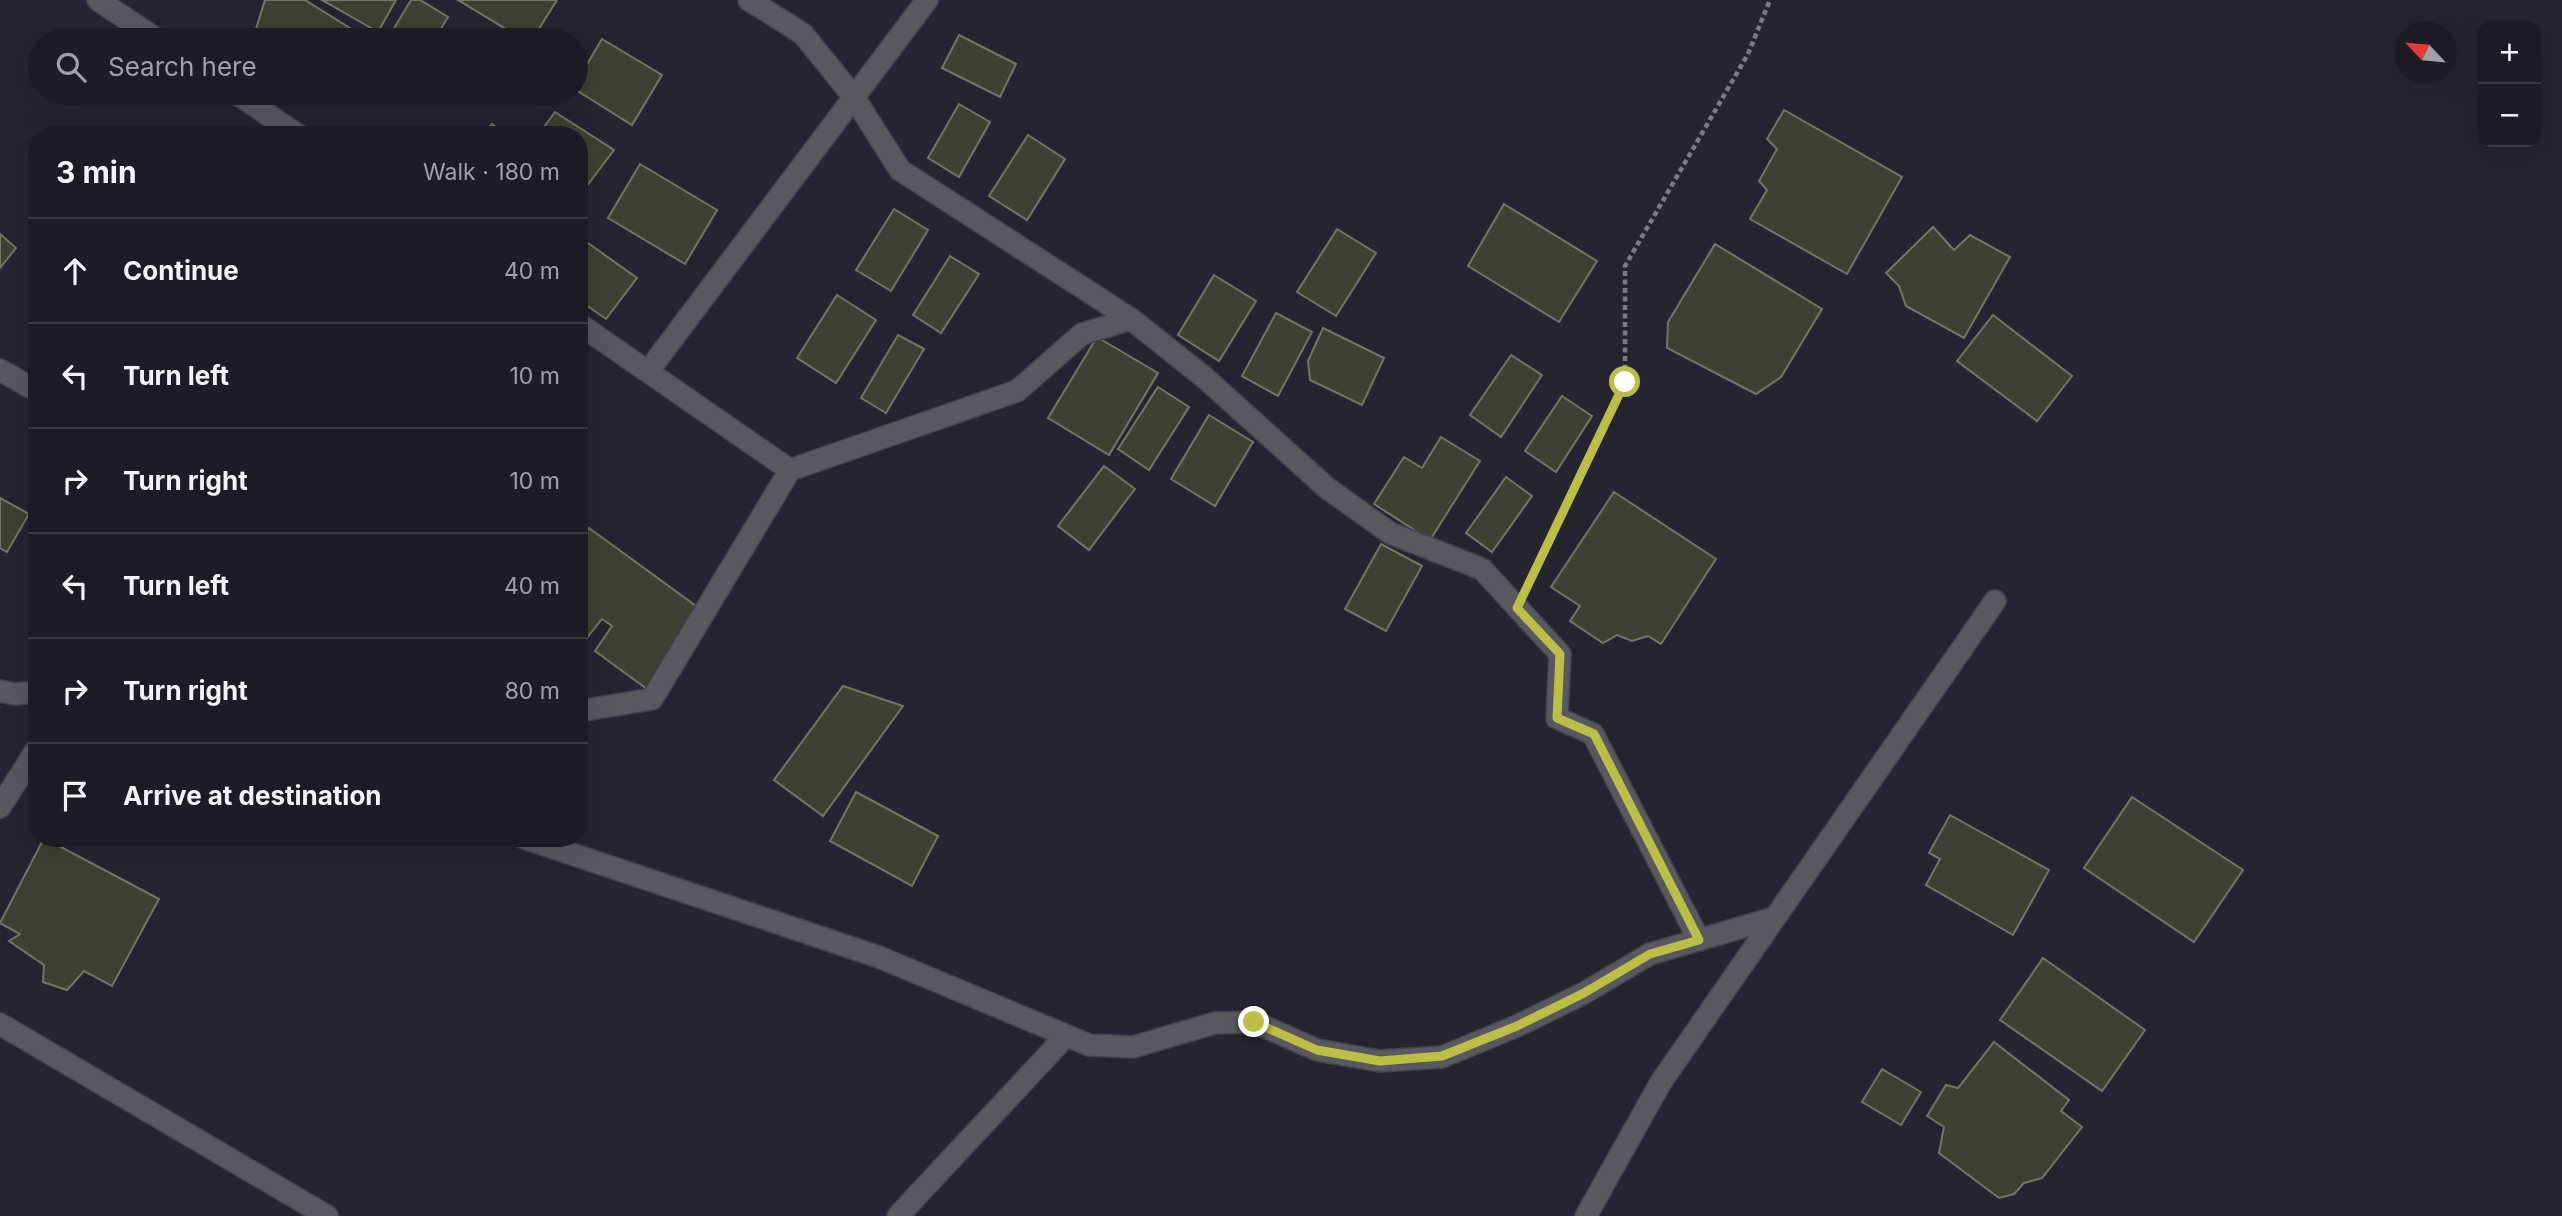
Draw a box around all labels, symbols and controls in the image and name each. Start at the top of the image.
north arrow [2394,21,2457,84]
map controls [2478,21,2541,147]
button: + [2478,21,2541,84]
search box [28,28,588,105]
icon: search [52,48,90,86]
text: Search here [108,51,257,82]
button: − [2478,84,2541,147]
text: 3 min [56,154,137,190]
text: Walk · 180 m [423,158,560,186]
icon: ahead [56,252,94,290]
text: Continue [123,255,239,286]
text: 40 m [504,257,560,285]
icon: left [56,357,94,395]
text: Turn left [123,360,229,391]
text: 10 m [510,362,560,390]
route start [1609,366,1640,397]
icon: right [56,462,94,500]
text: Turn right [123,465,248,496]
text: 10 m [510,467,560,495]
icon: left [56,567,94,605]
text: Turn left [123,570,229,601]
text: 40 m [504,572,560,600]
icon: right [56,672,94,710]
text: Turn right [123,675,248,706]
text: 80 m [505,677,560,705]
icon: arrive [56,777,94,815]
text: Arrive at destination [123,780,382,811]
route end [1238,1006,1269,1037]

